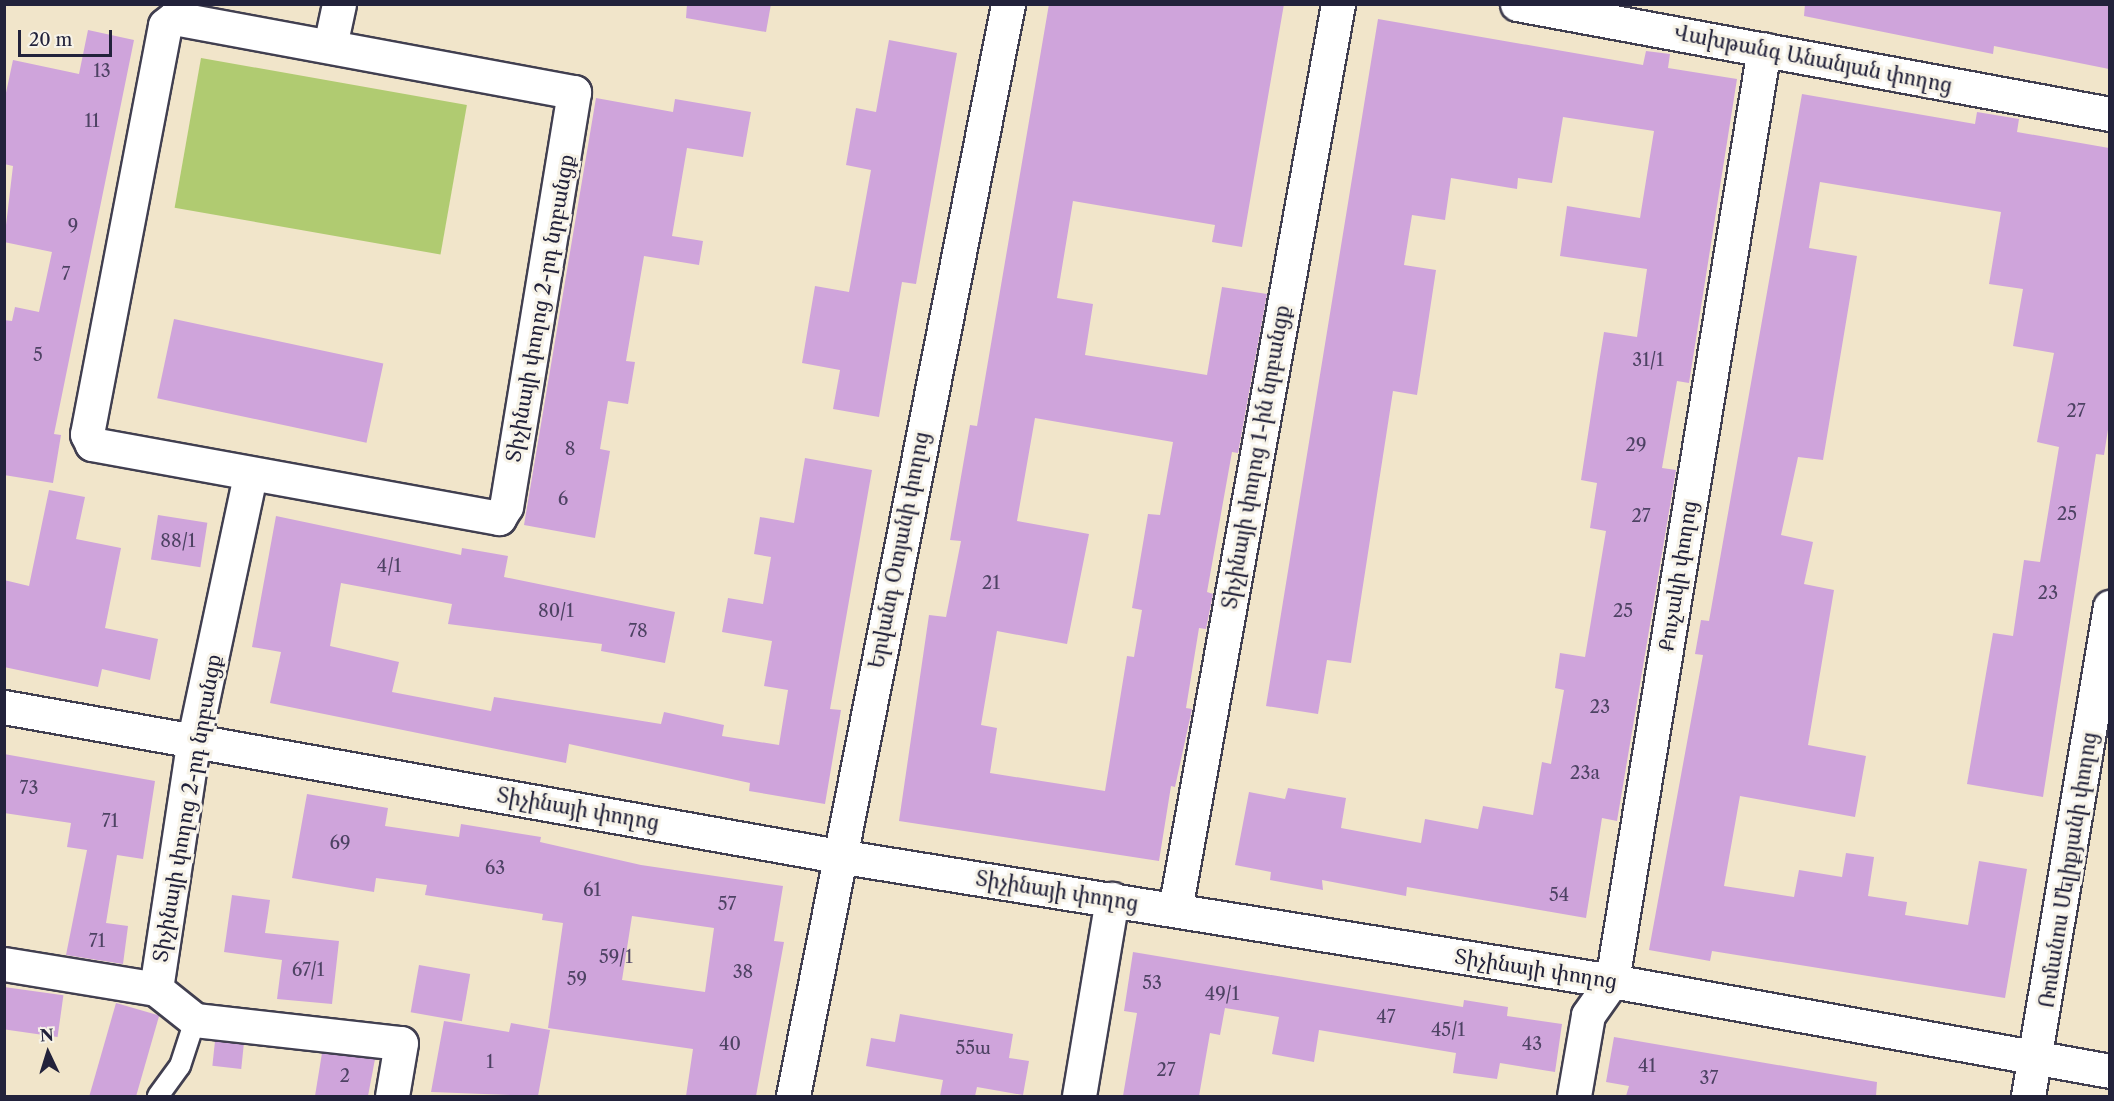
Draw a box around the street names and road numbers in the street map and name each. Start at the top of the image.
street label: Վախթանգ Անանյան փողոց [1672,20,1954,98]
street label: Տիչինայի փողոց 2-րդ նրբանցք [500,152,580,464]
street label: Տիչինայի փողոց 1-ին նրբանցք [1217,303,1295,611]
street label: Երվանդ Օտյանի փողոց [864,430,934,670]
street label: Քուչակի փողոց [1654,499,1702,653]
street label: Տիչինայի փողոց 2-րդ նրբանցք [147,652,227,964]
street label: Ռոմանոս Մելիքյանի փողոց [2034,730,2102,1010]
street label: Տիչինայի փողոց [495,782,661,836]
street label: Տիչինայի փողոց [974,866,1140,916]
street label: Տիչինայի փողոց [1453,944,1619,994]

